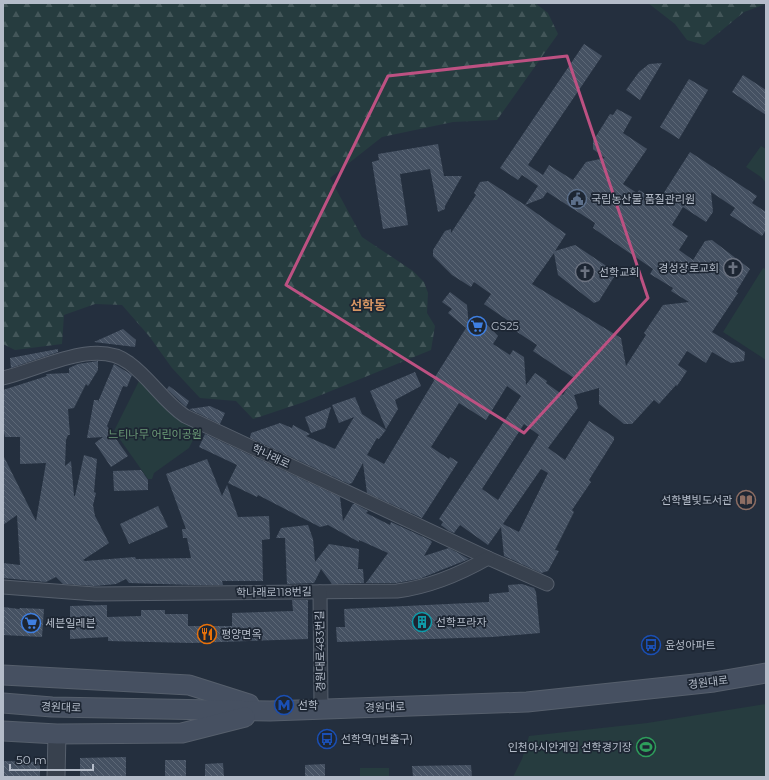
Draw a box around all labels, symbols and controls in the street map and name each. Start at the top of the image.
public building icon: 국립농산물 품질관리원 [566,188,588,210]
place label: 국립농산물 품질관리원 [591,192,695,206]
church icon: 경성장로교회 [722,257,744,279]
church icon: 선학교회 [574,261,596,283]
place label: 경성장로교회 [658,261,719,275]
place label: 선학교회 [599,265,639,279]
district label: 선학동 [350,297,386,313]
supermarket icon: GS25 [466,315,488,337]
place label: GS25 [491,319,519,333]
park label: 느티나무 어린이공원 [108,427,202,441]
street label: 학나래로 [250,441,292,471]
library icon: 선학별빛도서관 [735,489,757,511]
place label: 선학별빛도서관 [661,493,732,507]
street label: 학나래로118번길 [236,584,312,600]
street label: 경원대로483번길 [312,610,328,692]
building icon: 선학프라자 [411,611,433,633]
supermarket icon: 세븐일레븐 [20,612,42,634]
place label: 선학프라자 [436,615,487,629]
place label: 세븐일레븐 [45,616,96,630]
restaurant icon: 평양면옥 [196,623,218,645]
place label: 평양면옥 [221,627,261,641]
bus stop icon: 윤성아파트 [640,634,662,656]
place label: 윤성아파트 [665,638,716,652]
street label: 경원대로 [687,673,729,691]
metro station icon: 선학 [273,694,295,716]
place label: 선학 [298,698,318,712]
street label: 경원대로 [41,699,81,715]
street label: 경원대로 [365,699,405,715]
bus stop icon: 선학역(1번출구) [316,728,338,750]
place label: 선학역(1번출구) [341,732,413,746]
sports icon: 인천아시안게임 선학경기장 [635,736,657,758]
place label: 인천아시안게임 선학경기장 [508,740,632,754]
scale bar [10,746,93,772]
text: 50 m [16,752,47,767]

